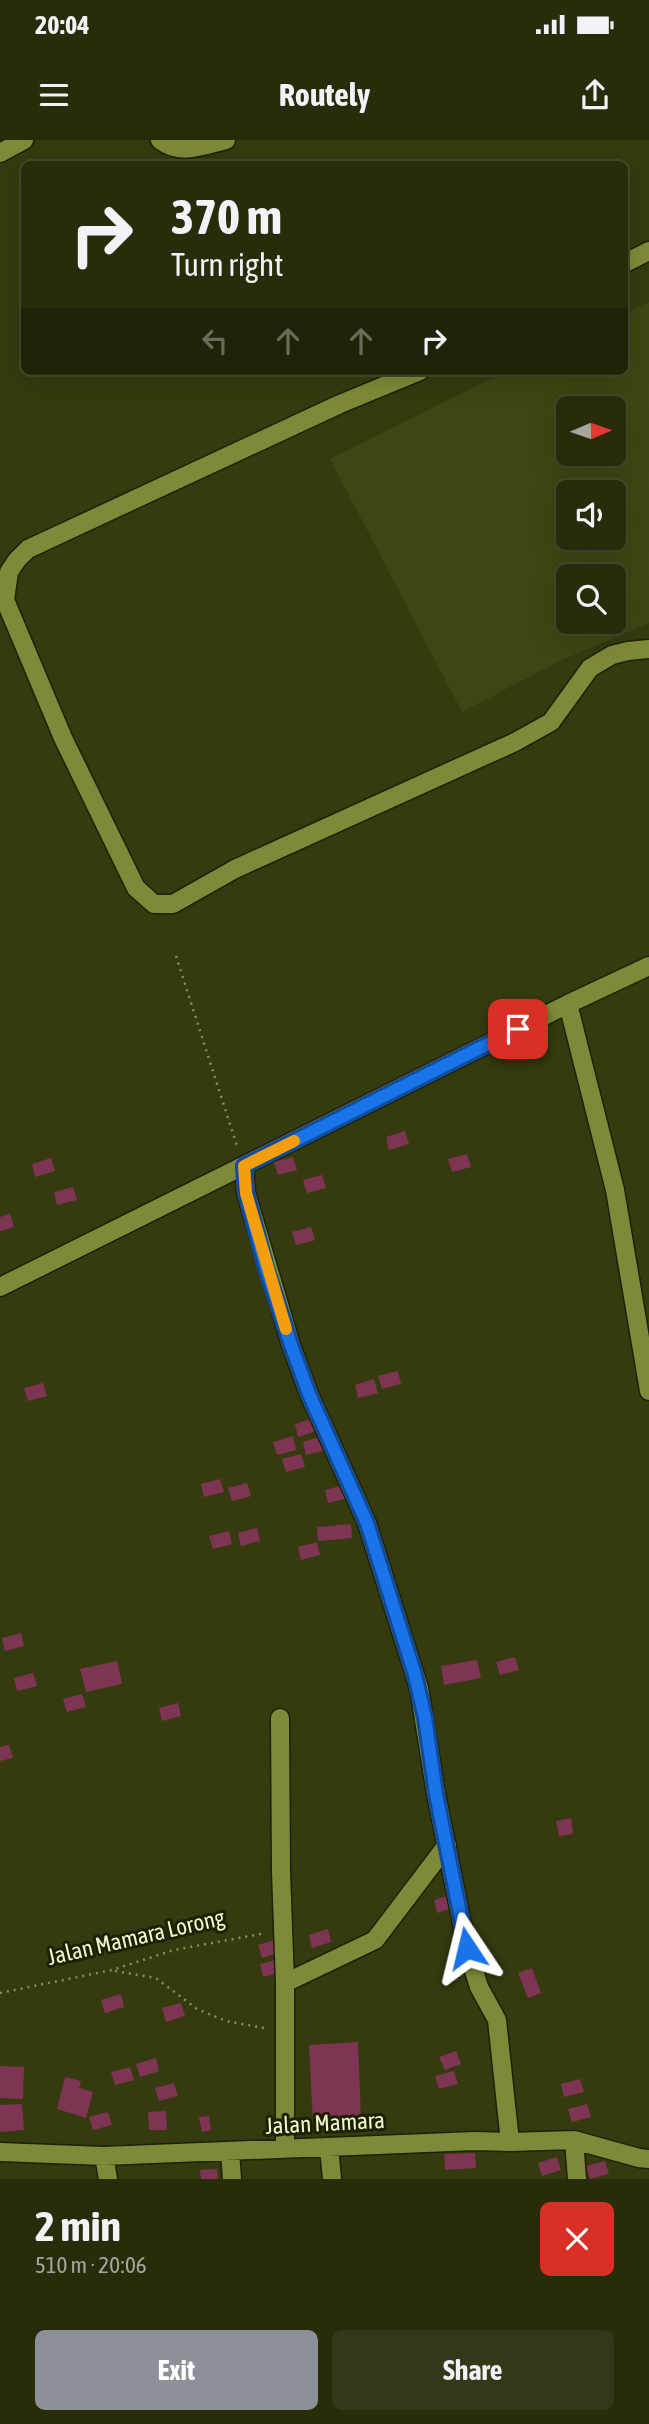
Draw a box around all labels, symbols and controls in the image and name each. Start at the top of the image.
text: 20:04 [35,10,90,40]
icon: menu [35,76,73,114]
text: Routely [279,76,370,113]
icon: share [576,76,614,114]
text: 370 m [171,188,282,244]
icon: right [56,189,147,280]
text: Turn right [171,246,284,283]
icon: left [196,322,234,360]
icon: ahead [269,322,307,360]
icon: ahead [342,322,380,360]
icon: right [415,322,453,360]
north arrow [556,396,626,466]
map controls [556,396,626,634]
button: sound [556,480,626,550]
button: search [556,564,626,634]
pin [488,999,548,1059]
icon: arrive [499,1010,537,1048]
street label: Jalan Mamara Lorong [45,1904,227,1970]
position arrow [430,1911,504,1985]
street label: Jalan Mamara [265,2107,385,2139]
text: 2 min [35,2202,121,2250]
button: close [540,2202,614,2276]
text: 510 m · 20:06 [35,2252,147,2278]
button: Exit [35,2330,318,2410]
button: Share [332,2330,614,2410]

